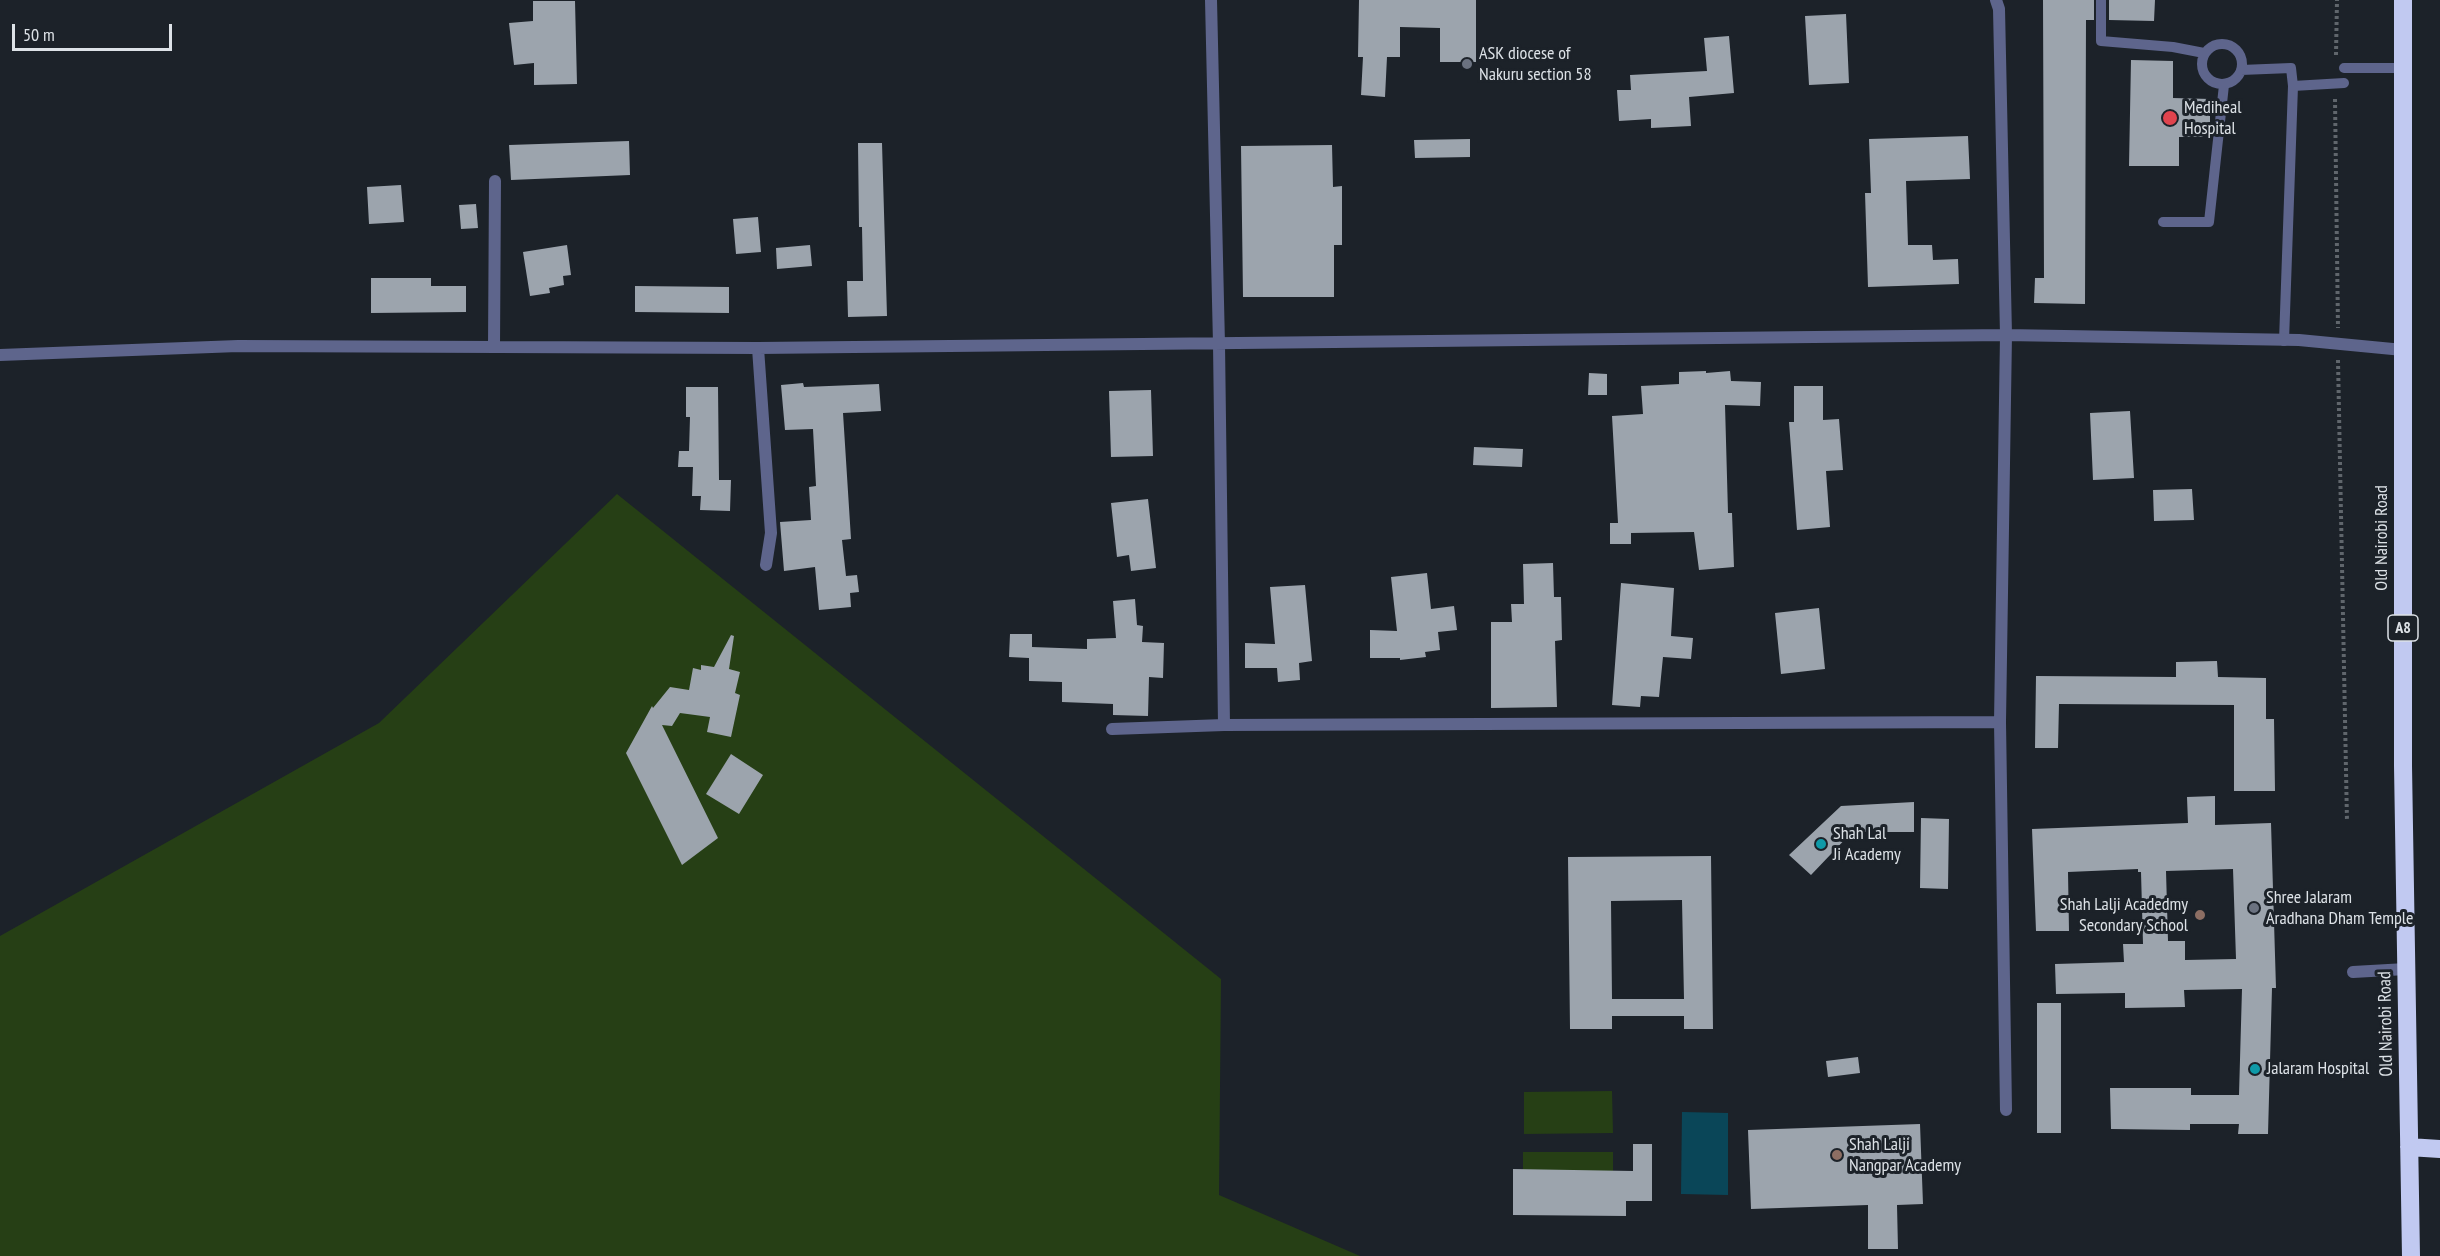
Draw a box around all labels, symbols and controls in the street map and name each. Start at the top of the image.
scale bar [15,12,176,50]
text: 50 m [23,23,55,46]
place label: ASK diocese of Nakuru section 58 [1479,43,1592,86]
marker: ASK diocese of Nakuru section 58 [1460,57,1474,71]
place label: Mediheal Hospital [2184,97,2241,140]
marker: Mediheal Hospital [2161,109,2179,127]
street label: Old Nairobi Road [2371,485,2393,591]
road number: A8 [2388,615,2418,641]
place label: Shah Lal Ji Academy [1833,823,1901,866]
marker: Shah Lal Ji Academy [1814,837,1828,851]
place label: Shree Jalaram Aradhana Dham Temple [2266,887,2413,930]
place label: Shah Lalji Acadedmy Secondary School [2060,894,2188,936]
marker: Shree Jalaram Aradhana Dham Temple [2247,901,2261,915]
marker: Shah Lalji Acadedmy Secondary School [2193,908,2207,922]
street label: Old Nairobi Road [2374,971,2398,1077]
place label: Jalaram Hospital [2267,1058,2369,1080]
marker: Jalaram Hospital [2248,1062,2262,1076]
place label: Shah Lalji Nangpar Academy [1849,1134,1961,1176]
marker: Shah Lalji Nangpar Academy [1830,1148,1844,1162]

